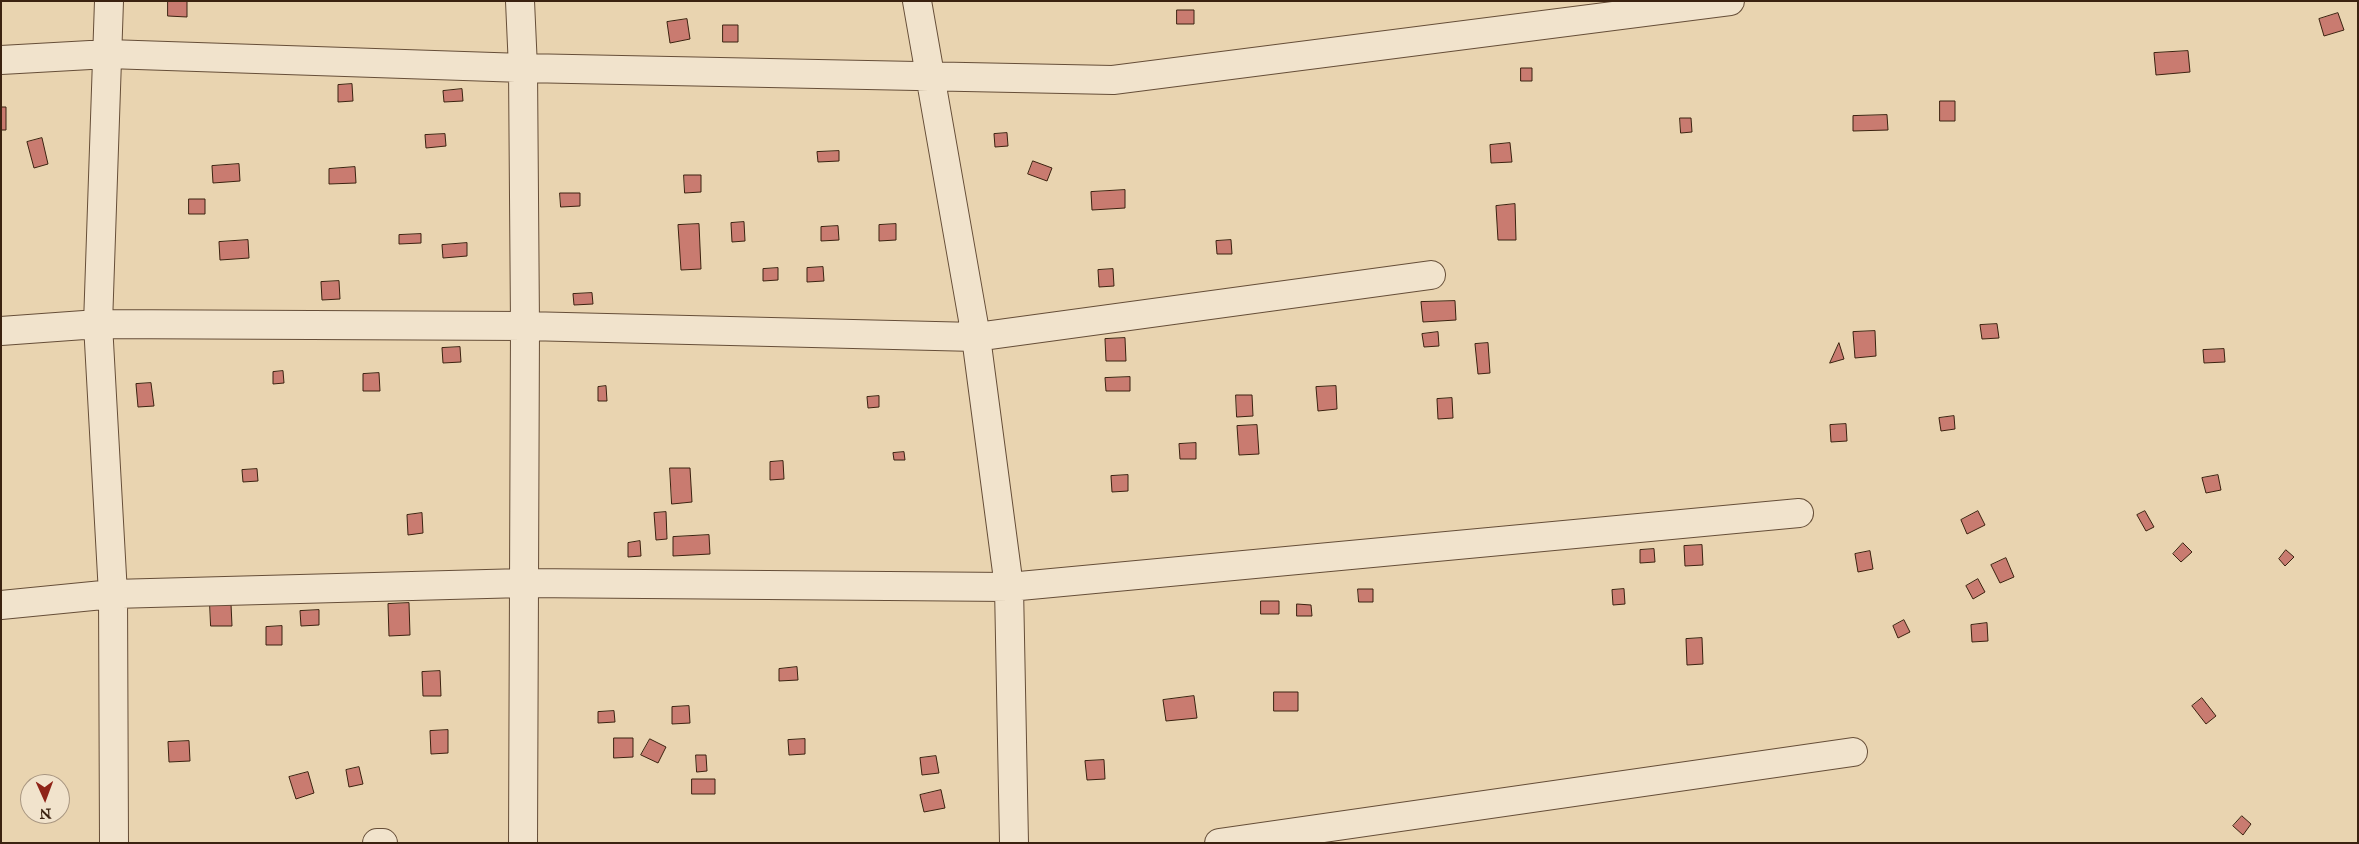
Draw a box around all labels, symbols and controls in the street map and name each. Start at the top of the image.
north arrow [20,774,70,824]
text: N [39,805,52,822]

